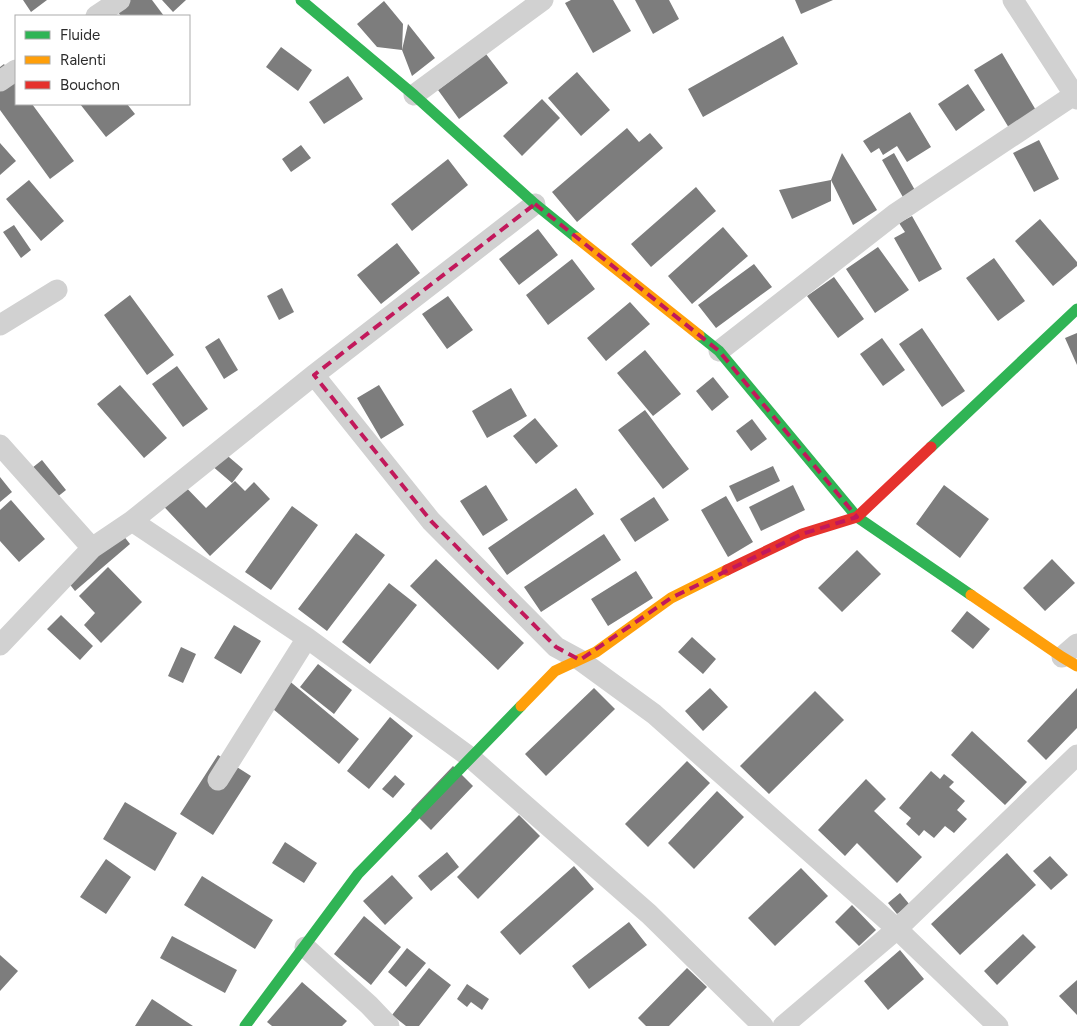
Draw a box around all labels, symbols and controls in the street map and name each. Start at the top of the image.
legend [15,15,190,105]
text: Fluide [60,26,100,44]
text: Ralenti [60,51,106,69]
text: Bouchon [60,76,120,94]

